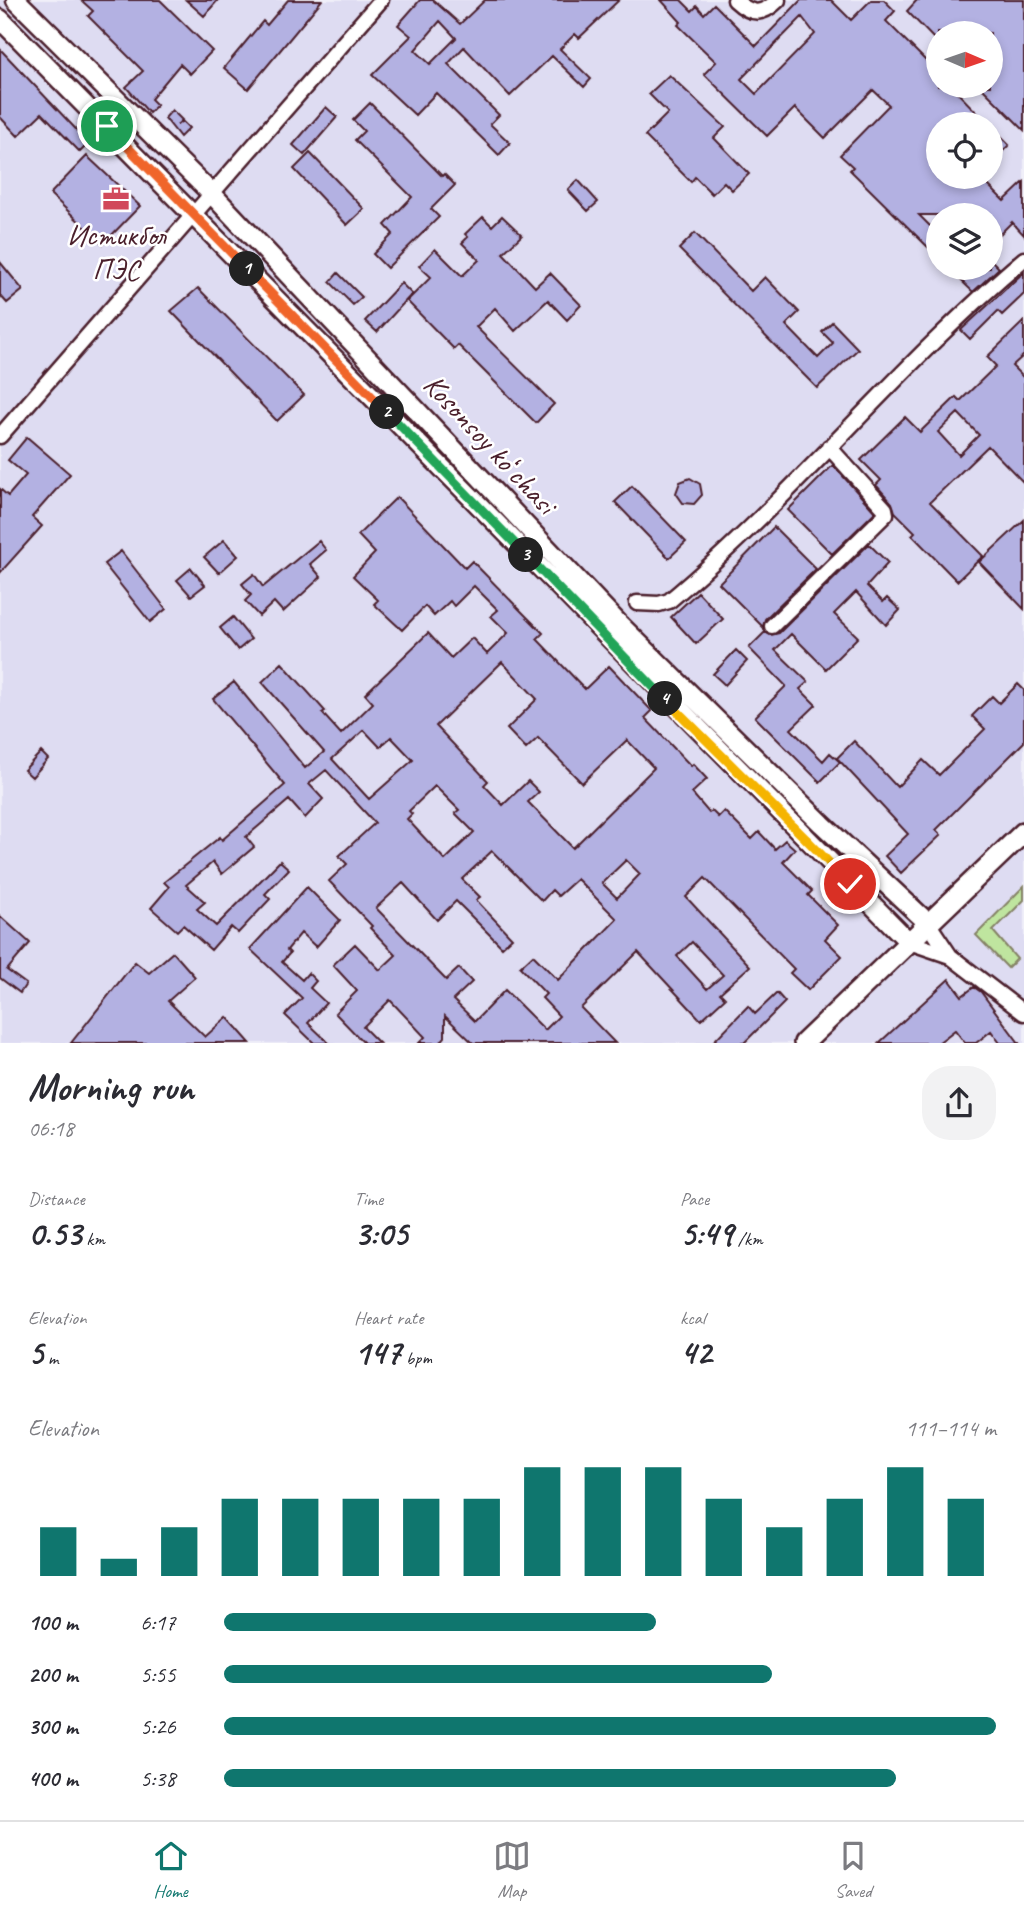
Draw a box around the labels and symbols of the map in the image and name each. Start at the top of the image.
north arrow [926,21,1003,98]
pin [77,96,137,156]
office icon: Истикбол ПЭС [101,184,131,214]
place label: Истикбол ПЭС [67,216,167,288]
pin: 1 [230,252,264,286]
street label: Kosonsoy koʻchasi [415,366,567,525]
pin: 2 [370,394,404,430]
pin: 3 [508,538,544,572]
pin: 4 [648,682,682,716]
pin [820,854,880,914]

